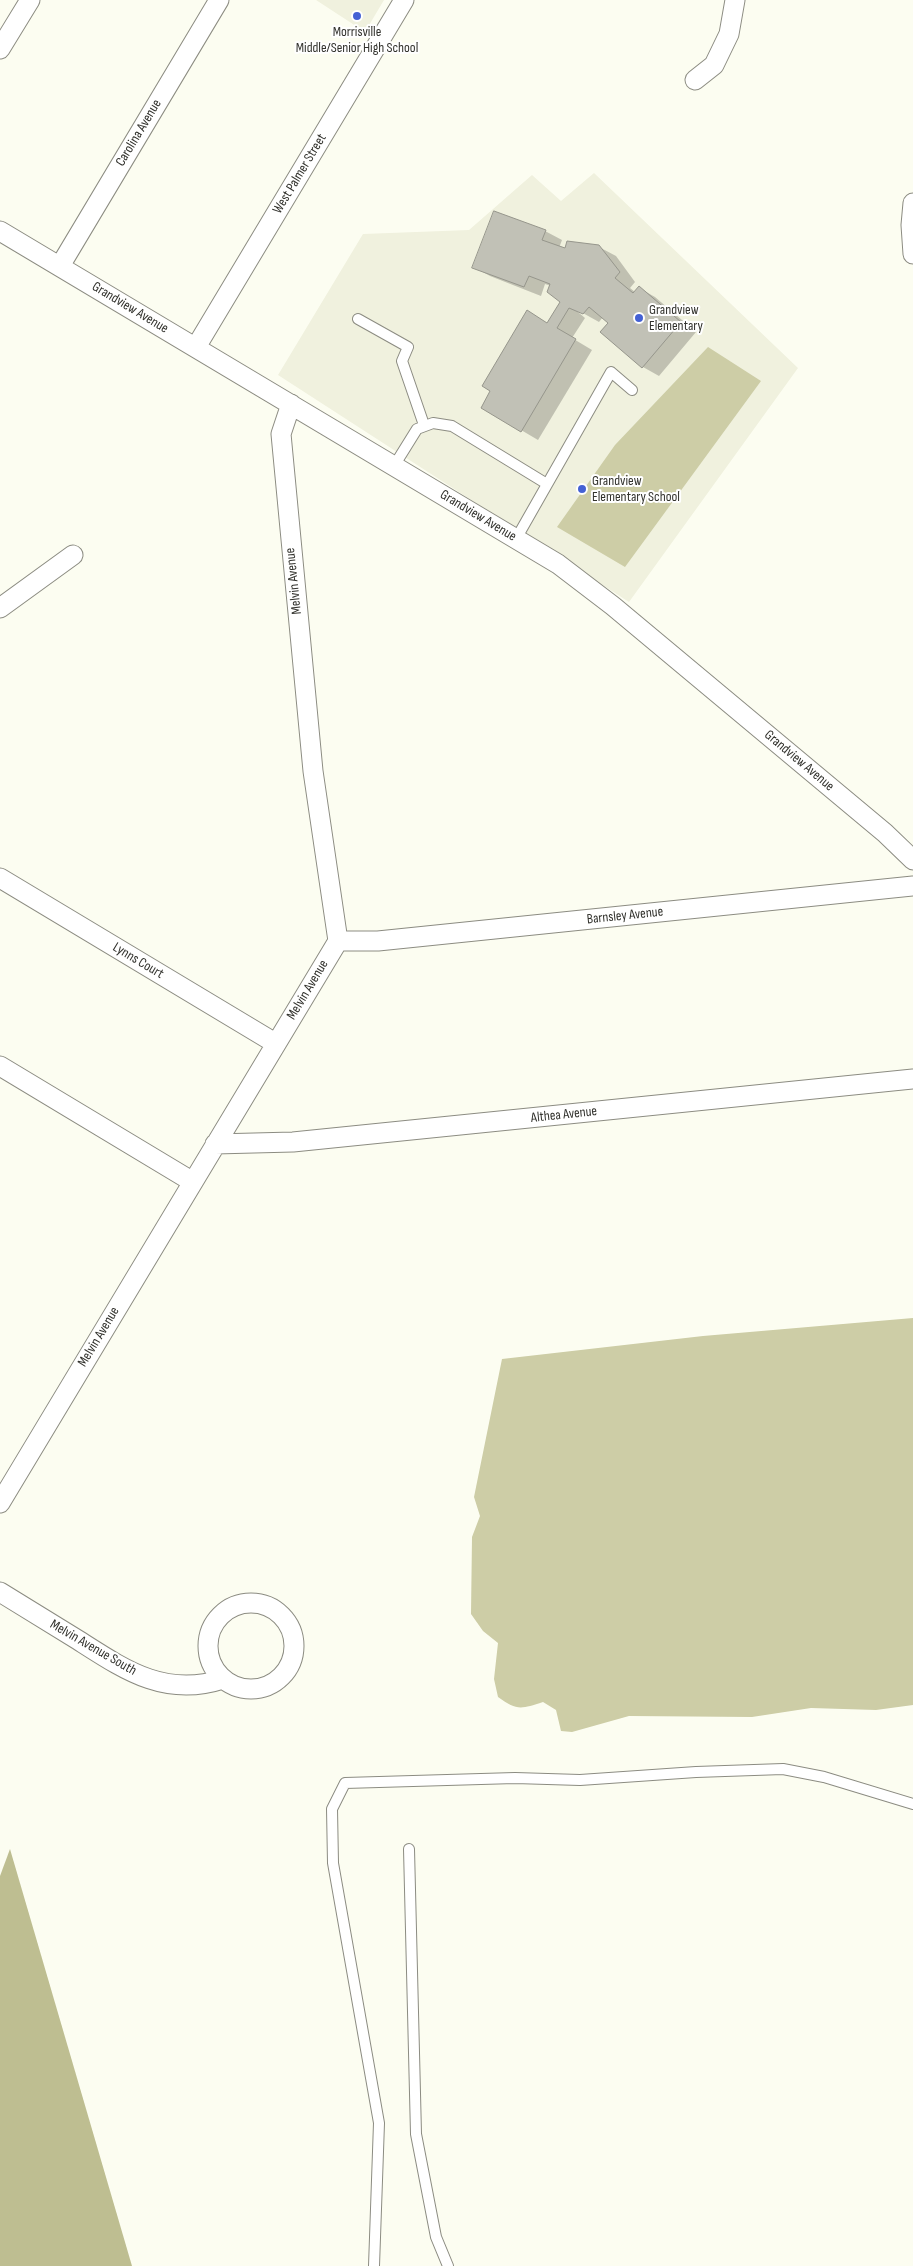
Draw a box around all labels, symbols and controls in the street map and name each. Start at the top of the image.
marker: Morrisville Middle/Senior High School [351,10,363,22]
place label: Morrisville Middle/Senior High School [296,24,418,56]
street label: Carolina Avenue [113,97,165,169]
street label: West Palmer Street [270,131,330,217]
street label: Grandview Avenue [89,279,171,337]
place label: Grandview Elementary [649,302,703,334]
marker: Grandview Elementary [633,312,645,324]
place label: Grandview Elementary School [592,473,680,506]
marker: Grandview Elementary School [576,483,588,495]
street label: Grandview Avenue [437,487,519,545]
street label: Melvin Avenue [282,547,306,615]
street label: Grandview Avenue [761,727,837,795]
street label: Barnsley Avenue [586,904,664,928]
street label: Lynns Court [110,939,166,983]
street label: Melvin Avenue [284,957,332,1023]
street label: Althea Avenue [530,1103,598,1127]
street label: Melvin Avenue [75,1304,123,1370]
street label: Melvin Avenue South [47,1616,139,1680]

